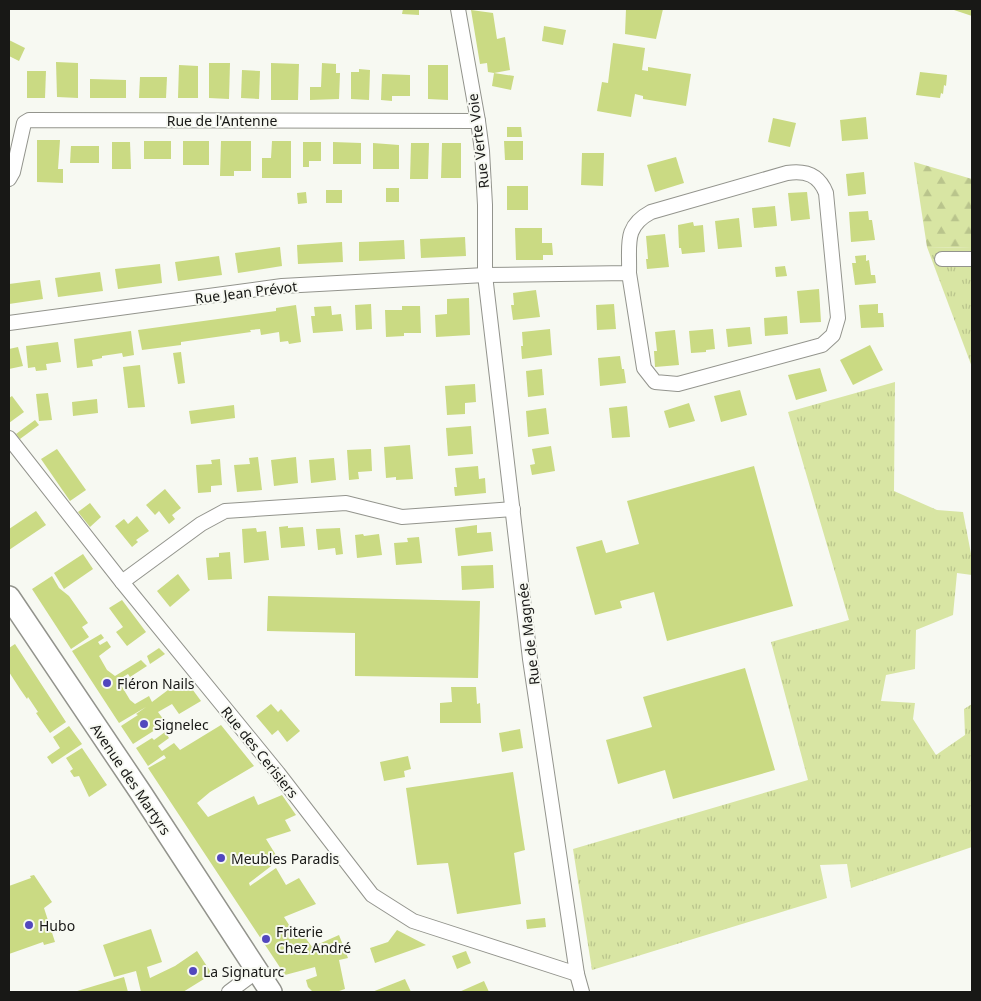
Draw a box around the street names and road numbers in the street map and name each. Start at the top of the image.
street label: Rue Verte Voie [463,92,493,189]
street label: Rue de l'Antenne [167,111,277,130]
street label: Rue Jean Prévot [194,276,298,308]
street label: Rue de Magnée [512,582,544,686]
street label: Rue des Cerisiers [217,702,303,802]
street label: Avenue des Martyrs [87,720,176,839]

